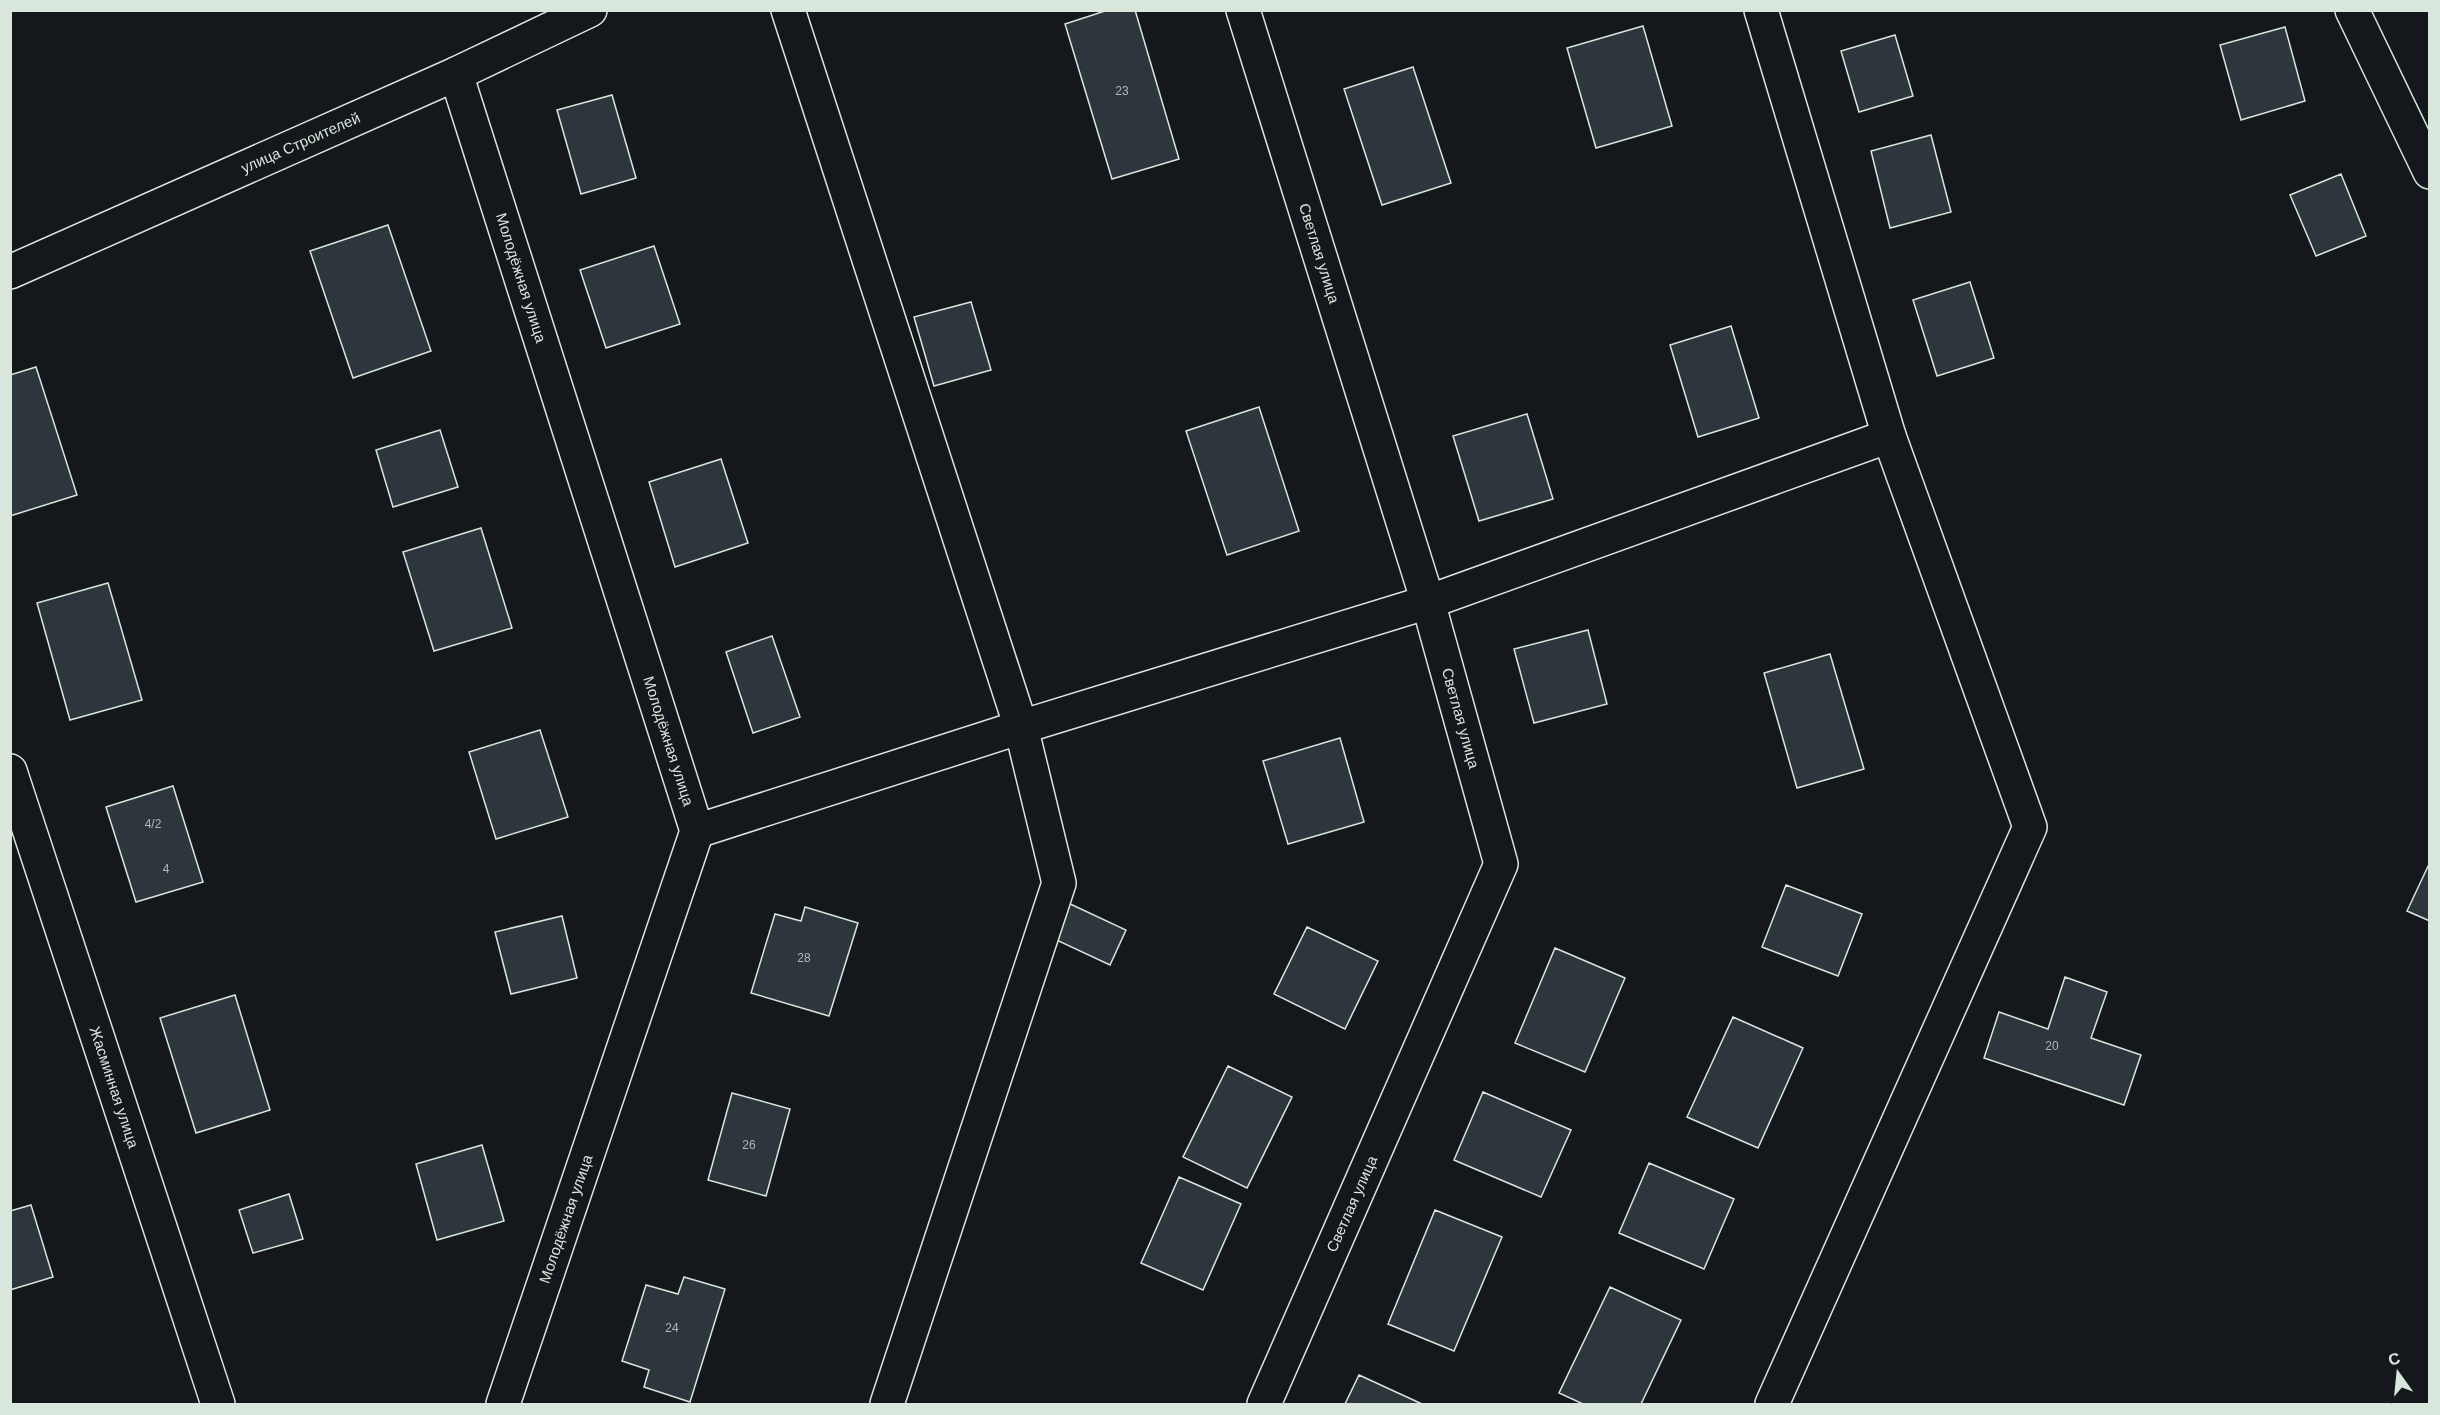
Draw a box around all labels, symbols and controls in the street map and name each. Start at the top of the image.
house number: 23 [1115,84,1129,98]
street label: улица Строителей [238,109,363,176]
street label: Светлая улица [1296,201,1343,306]
street label: Молодёжная улица [493,211,550,345]
street label: Светлая улица [1439,666,1483,771]
street label: Молодёжная улица [640,674,698,808]
house number: 4/2 [145,817,162,831]
house number: 4 [163,862,170,876]
house number: 28 [797,951,811,965]
street label: Жасминная улица [87,1024,143,1151]
house number: 20 [2045,1039,2059,1053]
house number: 26 [742,1138,756,1152]
street label: Молодёжная улица [536,1152,596,1285]
street label: Светлая улица [1323,1152,1381,1255]
house number: 24 [665,1321,679,1335]
north arrow [2368,1343,2428,1403]
text: С [2386,1349,2402,1369]

